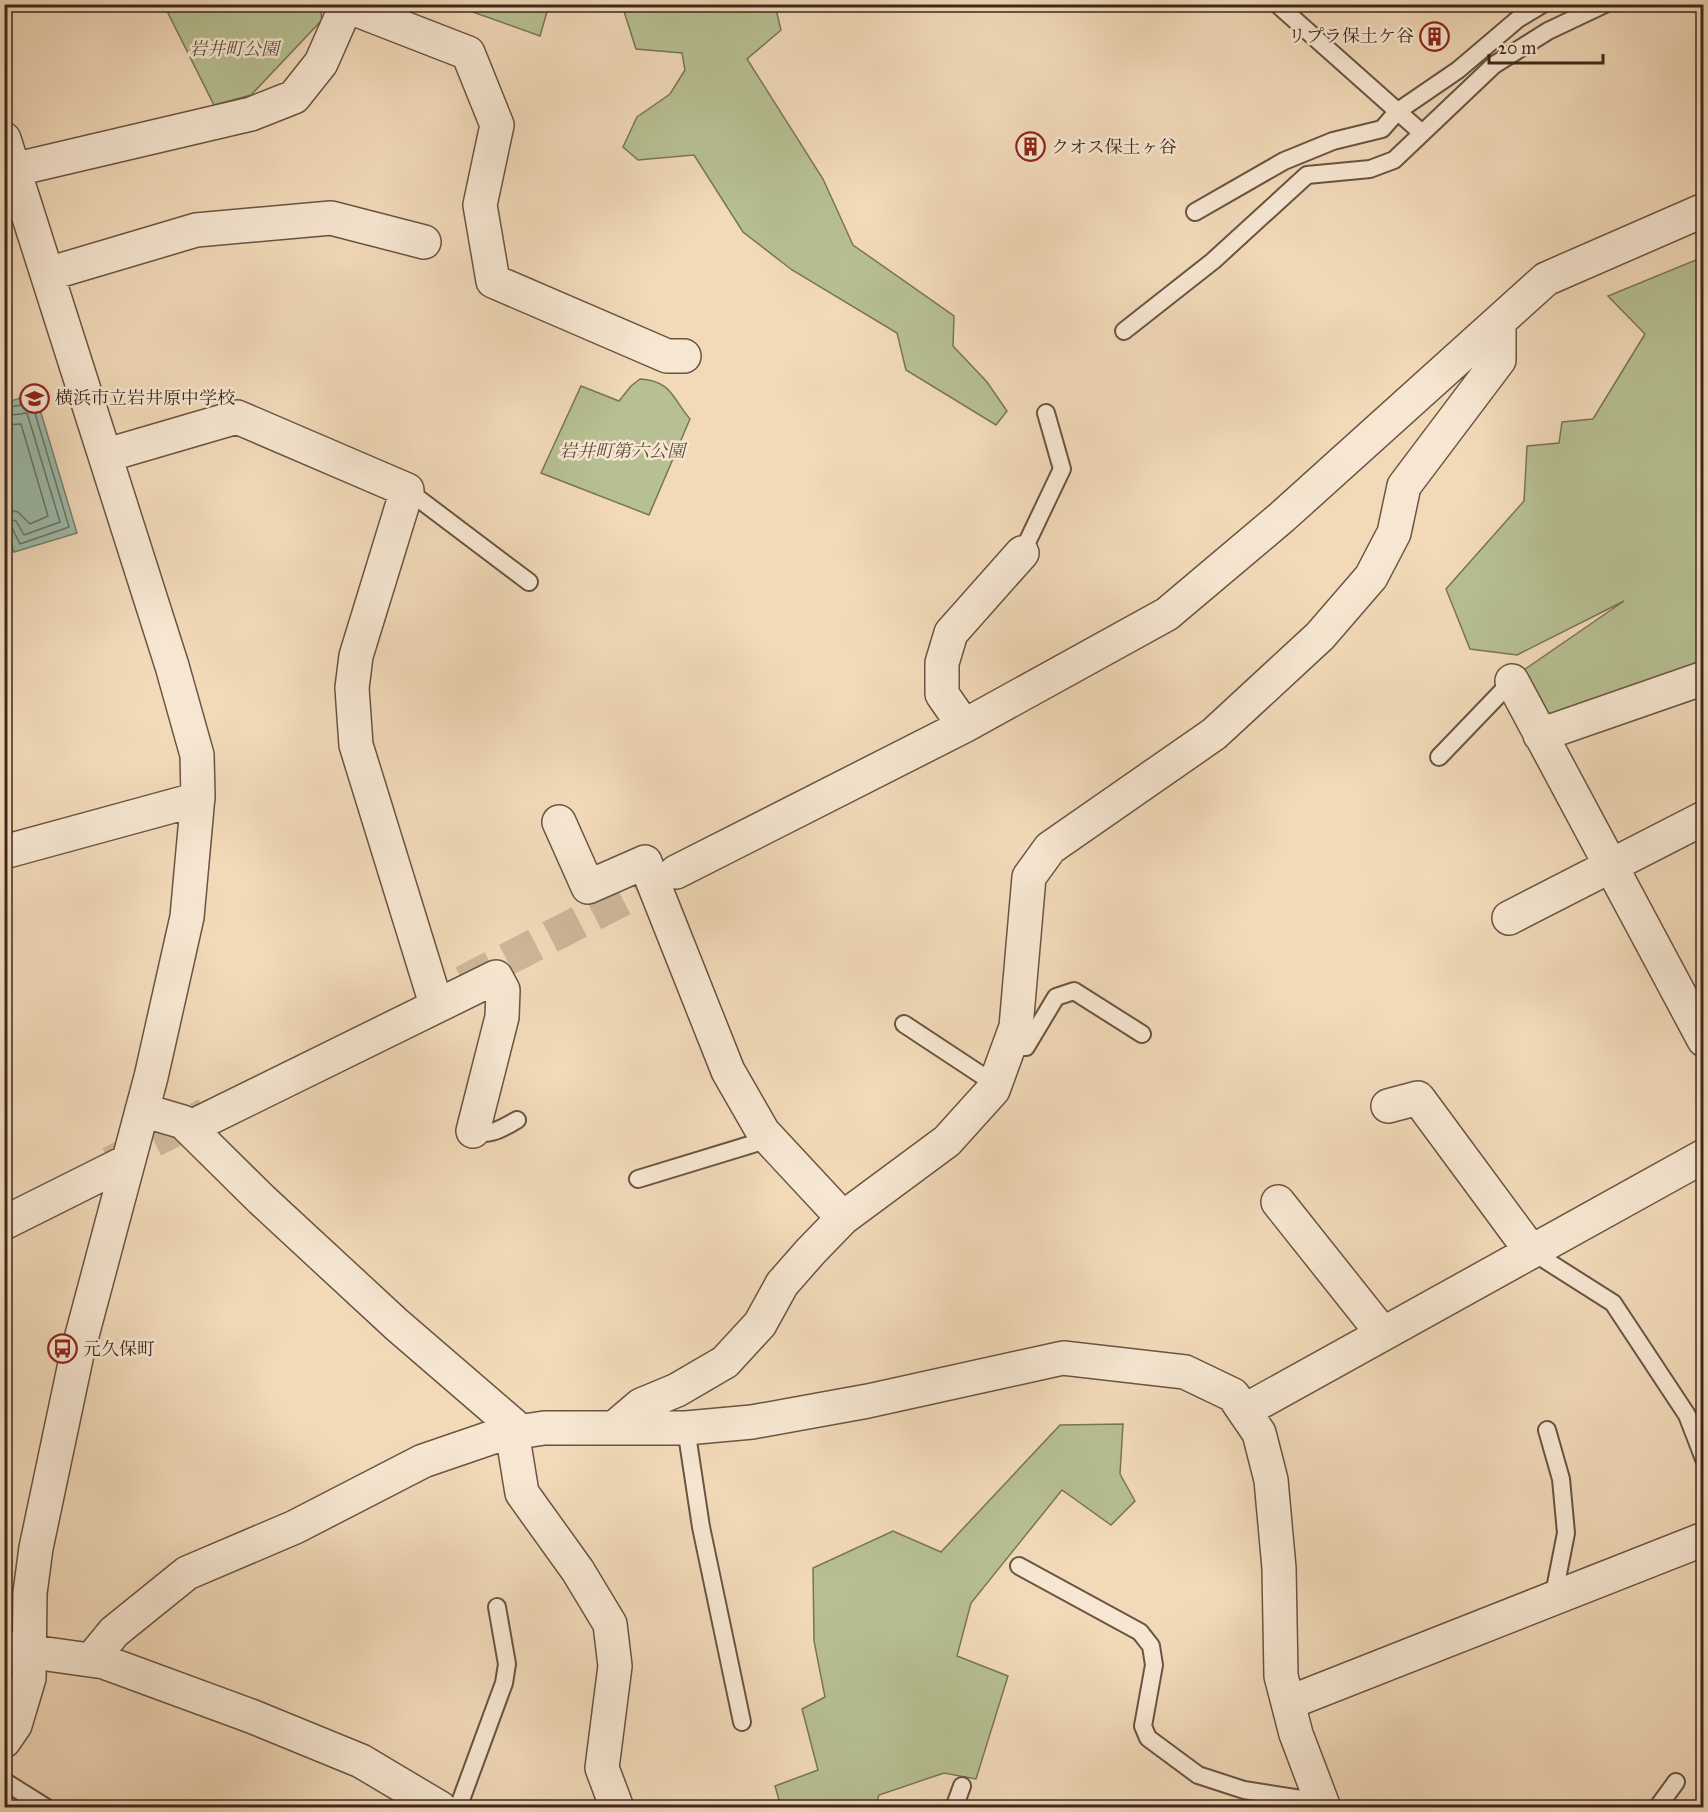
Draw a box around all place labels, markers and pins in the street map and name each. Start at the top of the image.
building icon: リプラ保土ケ谷 [1419,20,1451,52]
place label: リプラ保土ケ谷 [1288,25,1414,47]
building icon: クオス保土ヶ谷 [1014,131,1046,163]
place label: クオス保土ヶ谷 [1051,136,1177,158]
school or university icon: 横浜市立岩井原中学校 [18,382,50,414]
place label: 横浜市立岩井原中学校 [55,387,235,409]
bus stop icon: 元久保町 [46,1333,78,1365]
place label: 元久保町 [83,1338,155,1360]

